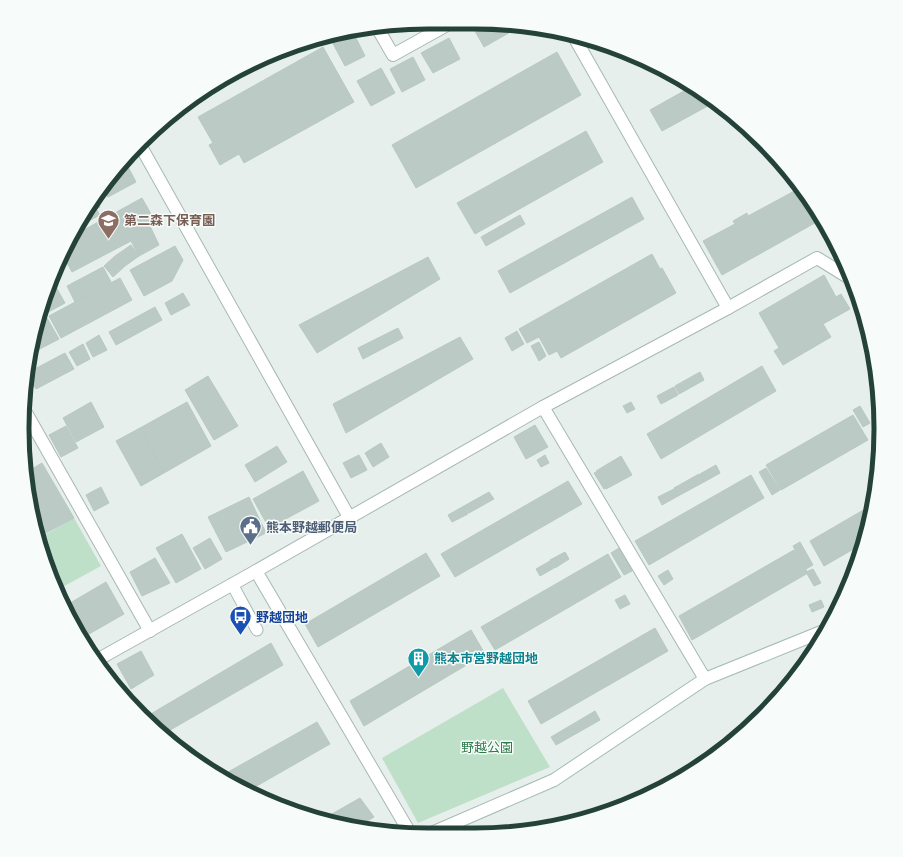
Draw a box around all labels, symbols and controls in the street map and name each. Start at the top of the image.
school or university icon: 第二森下保育園 [96,207,122,240]
place label: 第二森下保育園 [124,213,215,228]
public building icon: 熊本野越郵便局 [237,514,263,547]
place label: 熊本野越郵便局 [266,520,357,535]
bus stop icon: 野越団地 [227,604,253,637]
place label: 野越団地 [256,610,308,625]
building icon: 熊本市営野越団地 [405,645,431,678]
place label: 熊本市営野越団地 [434,651,538,666]
park label: 野越公園 [461,740,513,755]

